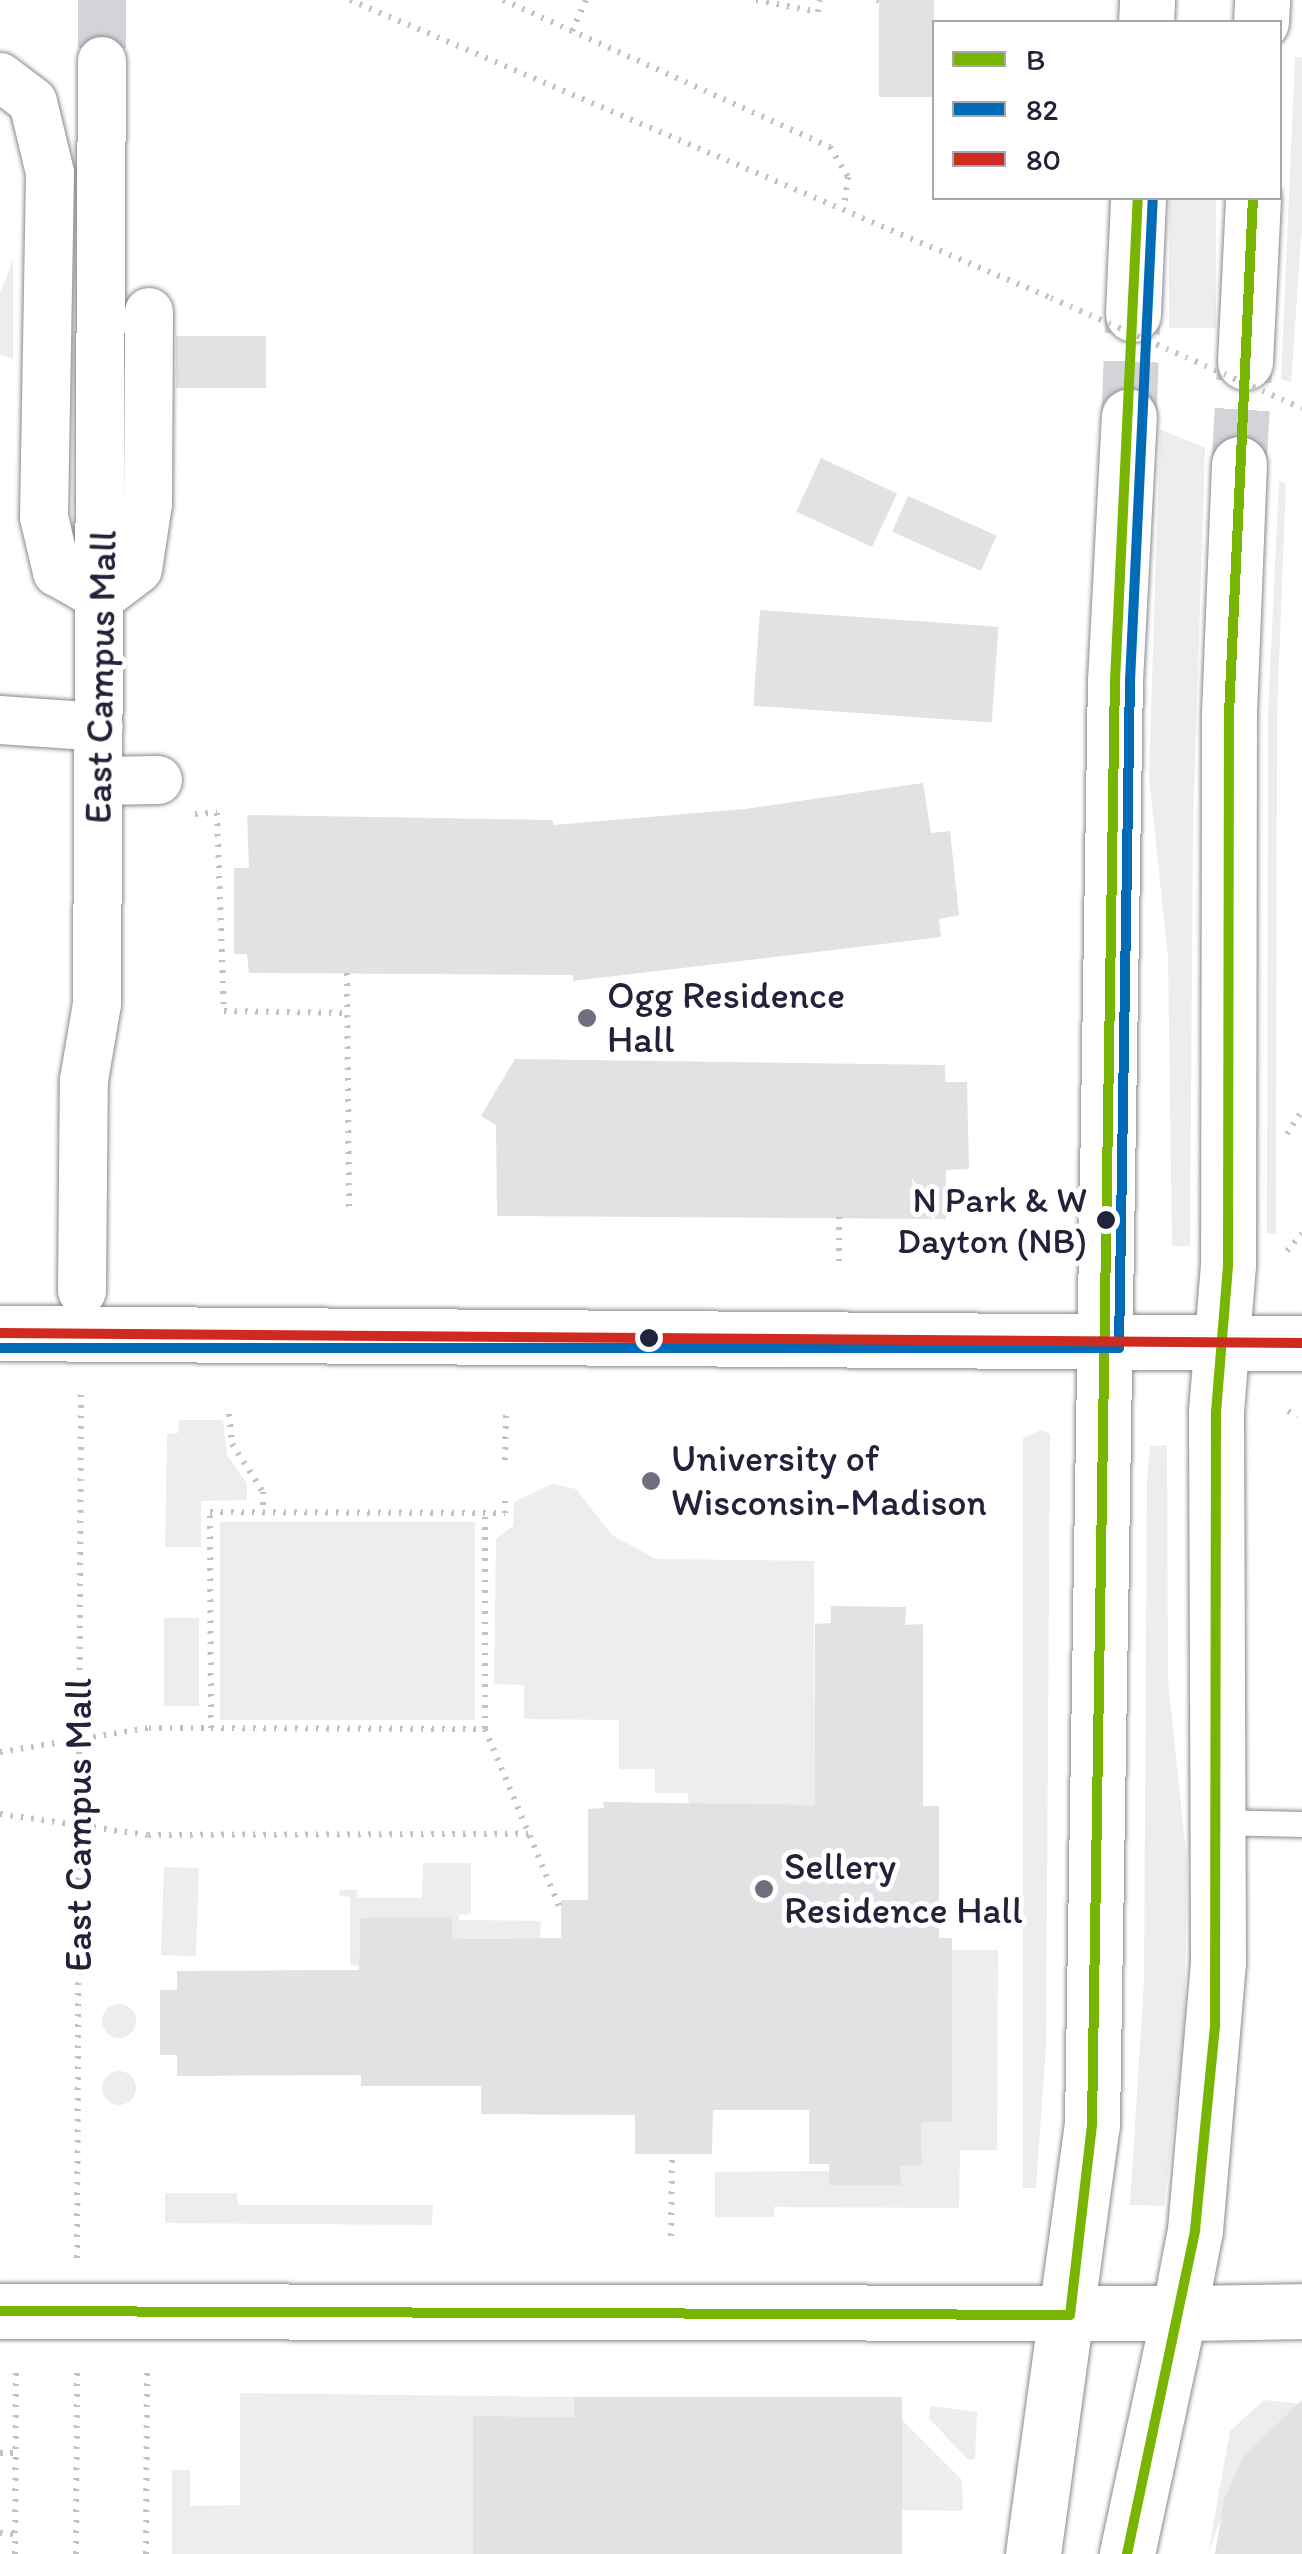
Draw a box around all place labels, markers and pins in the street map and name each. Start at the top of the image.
place label: Ogg Residence Hall [607,973,846,1062]
marker: Ogg Residence Hall [576,1007,598,1029]
place label: N Park & W Dayton (NB) [897,1177,1087,1262]
marker: N Park & W Dayton (NB) [1096,1210,1116,1230]
unlabelled marker [639,1328,659,1348]
place label: University of Wisconsin-Madison [671,1436,987,1526]
marker: University of Wisconsin-Madison [640,1470,662,1492]
place label: Sellery Residence Hall [784,1844,1024,1934]
marker: Sellery Residence Hall [753,1878,775,1900]

